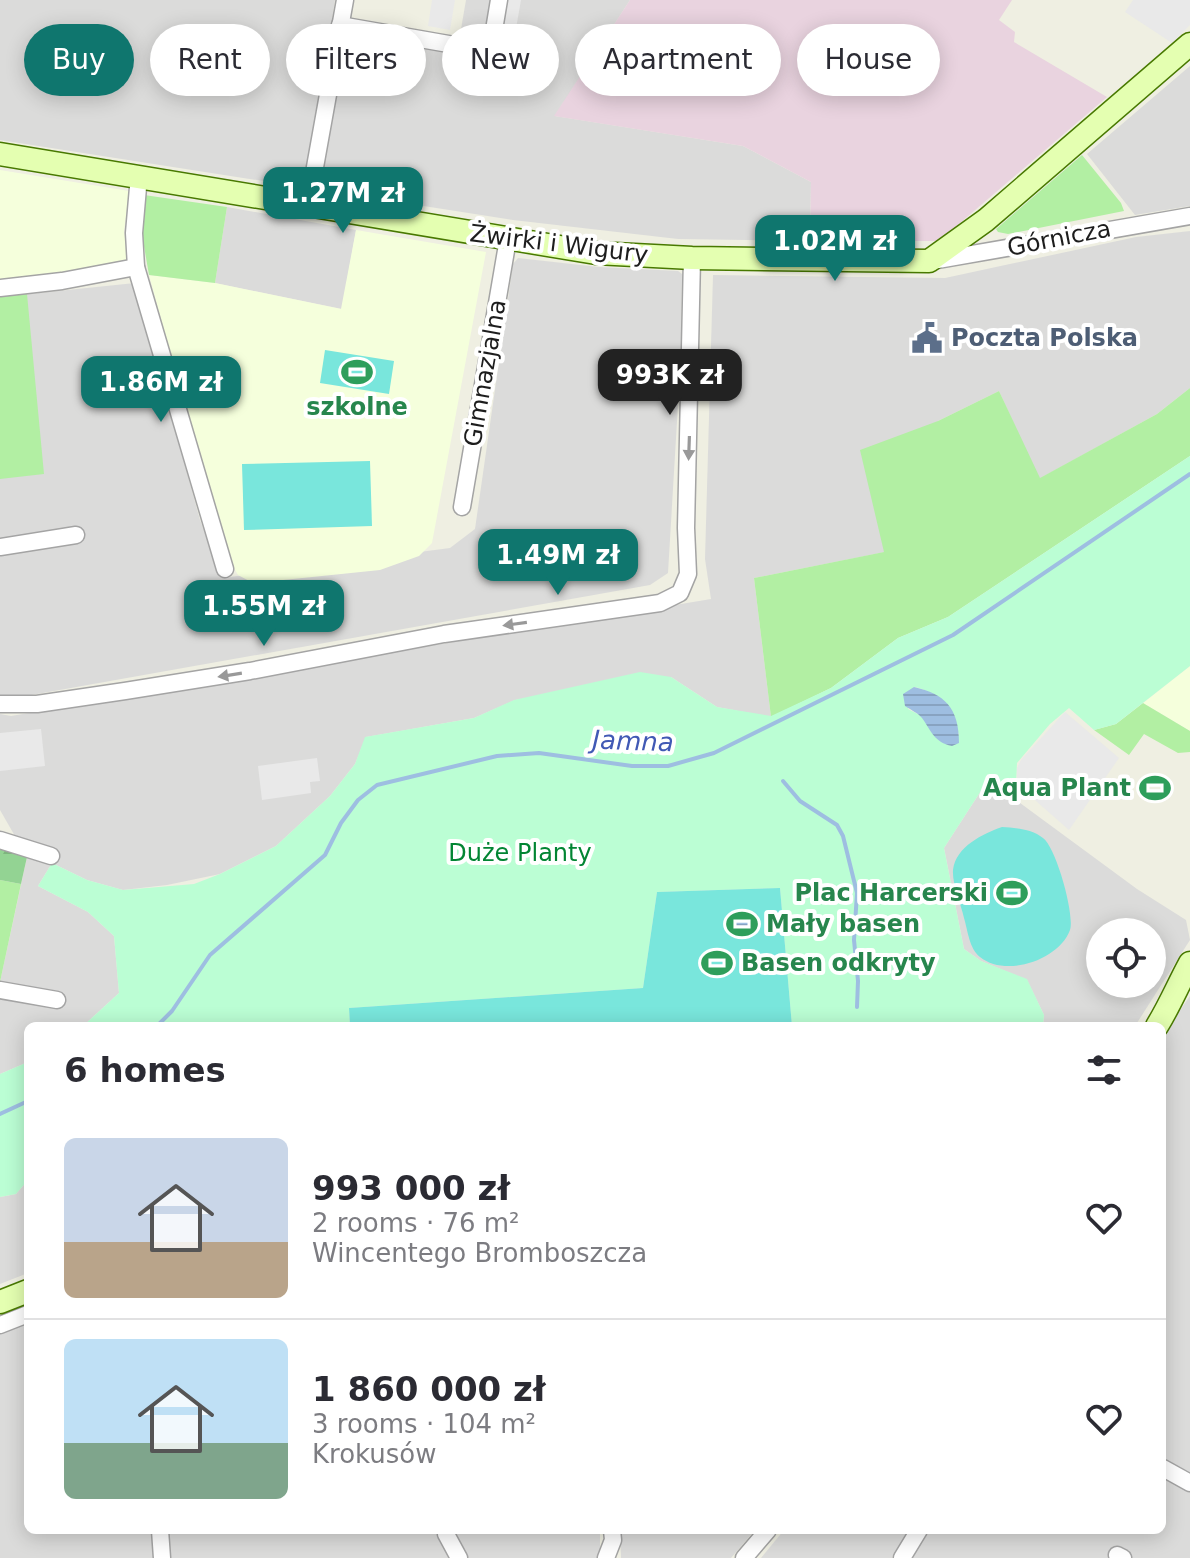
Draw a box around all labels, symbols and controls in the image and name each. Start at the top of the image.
chip: Buy [24,24,134,96]
chip: Rent [150,24,270,96]
chip: Filters [286,24,426,96]
chip: New [442,24,559,96]
chip: Apartment [575,24,781,96]
chip: House [797,24,940,96]
pin: 1.27M zł [260,167,426,235]
text: 1.27M zł [281,178,405,208]
street label: Górnicza [1005,214,1113,262]
pin: 1.02M zł [752,215,918,283]
street label: Żwirki i Wigury [468,218,650,269]
text: 1.02M zł [773,226,897,256]
street label: Gimnazjalna [458,297,512,449]
public building icon: Poczta Polska [910,321,944,355]
place label: Poczta Polska [951,324,1138,352]
pin: 993K zł [596,349,744,417]
sports icon: szkolne [340,355,374,389]
pin: 1.86M zł [78,356,244,424]
text: 993K zł [616,360,724,390]
text: 1.86M zł [99,367,223,397]
place label: szkolne [306,393,408,421]
one-way arrow [682,436,695,461]
pin: 1.49M zł [475,529,641,597]
text: 1.49M zł [496,540,620,570]
pin: 1.55M zł [181,580,347,648]
text: 1.55M zł [202,591,326,621]
one-way arrow [502,618,527,631]
one-way arrow [217,669,242,681]
water label: Jamna [587,724,674,757]
sports icon: Aqua Plant [1138,771,1172,805]
place label: Aqua Plant [983,774,1131,802]
park label: Duże Planty [448,839,592,867]
sports icon: Plac Harcerski [995,876,1029,910]
place label: Plac Harcerski [794,879,988,907]
sports icon: Mały basen [725,907,759,941]
place label: Mały basen [766,910,920,938]
map controls [1086,918,1166,998]
button: locate [1086,918,1166,998]
sports icon: Basen odkryty [700,946,734,980]
place label: Basen odkryty [741,949,936,977]
icon: filters [1082,1048,1126,1092]
text: 6 homes [64,1050,226,1090]
text: 993 000 zł [312,1168,510,1208]
icon: home [128,1170,224,1266]
icon: heart [1082,1196,1126,1240]
text: 2 rooms · 76 m² [312,1208,520,1238]
text: Wincentego Bromboszcza [312,1238,647,1268]
text: 1 860 000 zł [312,1369,546,1409]
icon: home [128,1371,224,1467]
icon: heart [1082,1397,1126,1441]
text: 3 rooms · 104 m² [312,1409,536,1439]
text: Krokusów [312,1439,437,1469]

